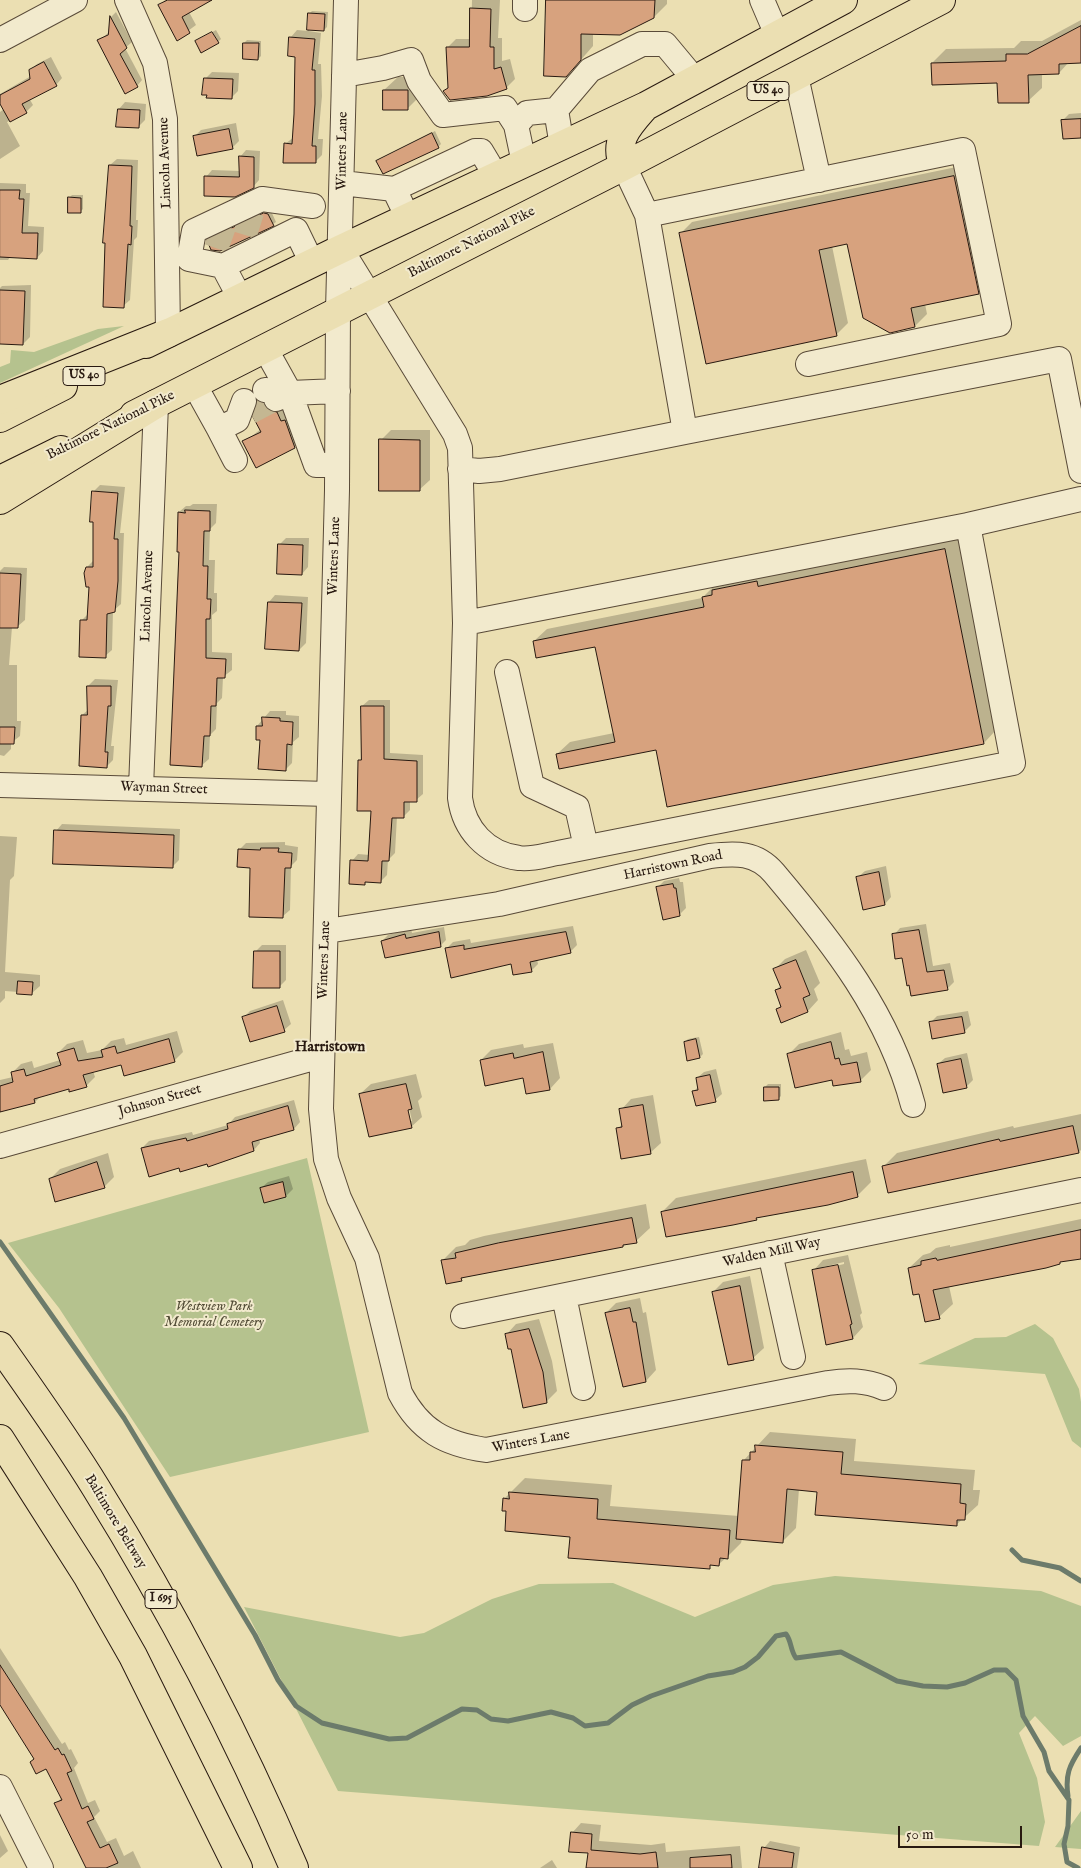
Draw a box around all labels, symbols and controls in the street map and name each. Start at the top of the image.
road number: US 40 [747,82,789,100]
street label: Winters Lane [334,111,352,191]
street label: Lincoln Avenue [156,117,176,209]
street label: Baltimore National Pike [406,204,538,282]
road number: US 40 [63,366,105,386]
street label: Baltimore National Pike [44,388,178,464]
street label: Winters Lane [325,516,345,596]
street label: Lincoln Avenue [138,550,158,642]
street label: Wayman Street [120,779,208,799]
street label: Harristown Road [622,847,724,885]
street label: Winters Lane [315,920,335,1000]
district label: Harristown [295,1039,365,1057]
street label: Johnson Street [117,1081,203,1121]
street label: Walden Mill Way [722,1234,822,1272]
park label: Westview Park Memorial Cemetery [164,1299,264,1331]
street label: Winters Lane [491,1427,571,1457]
street label: Baltimore Beltway [80,1472,150,1572]
road number: I 695 [145,1590,177,1608]
scale bar [901,1816,1025,1848]
text: 50 m [906,1825,934,1844]

